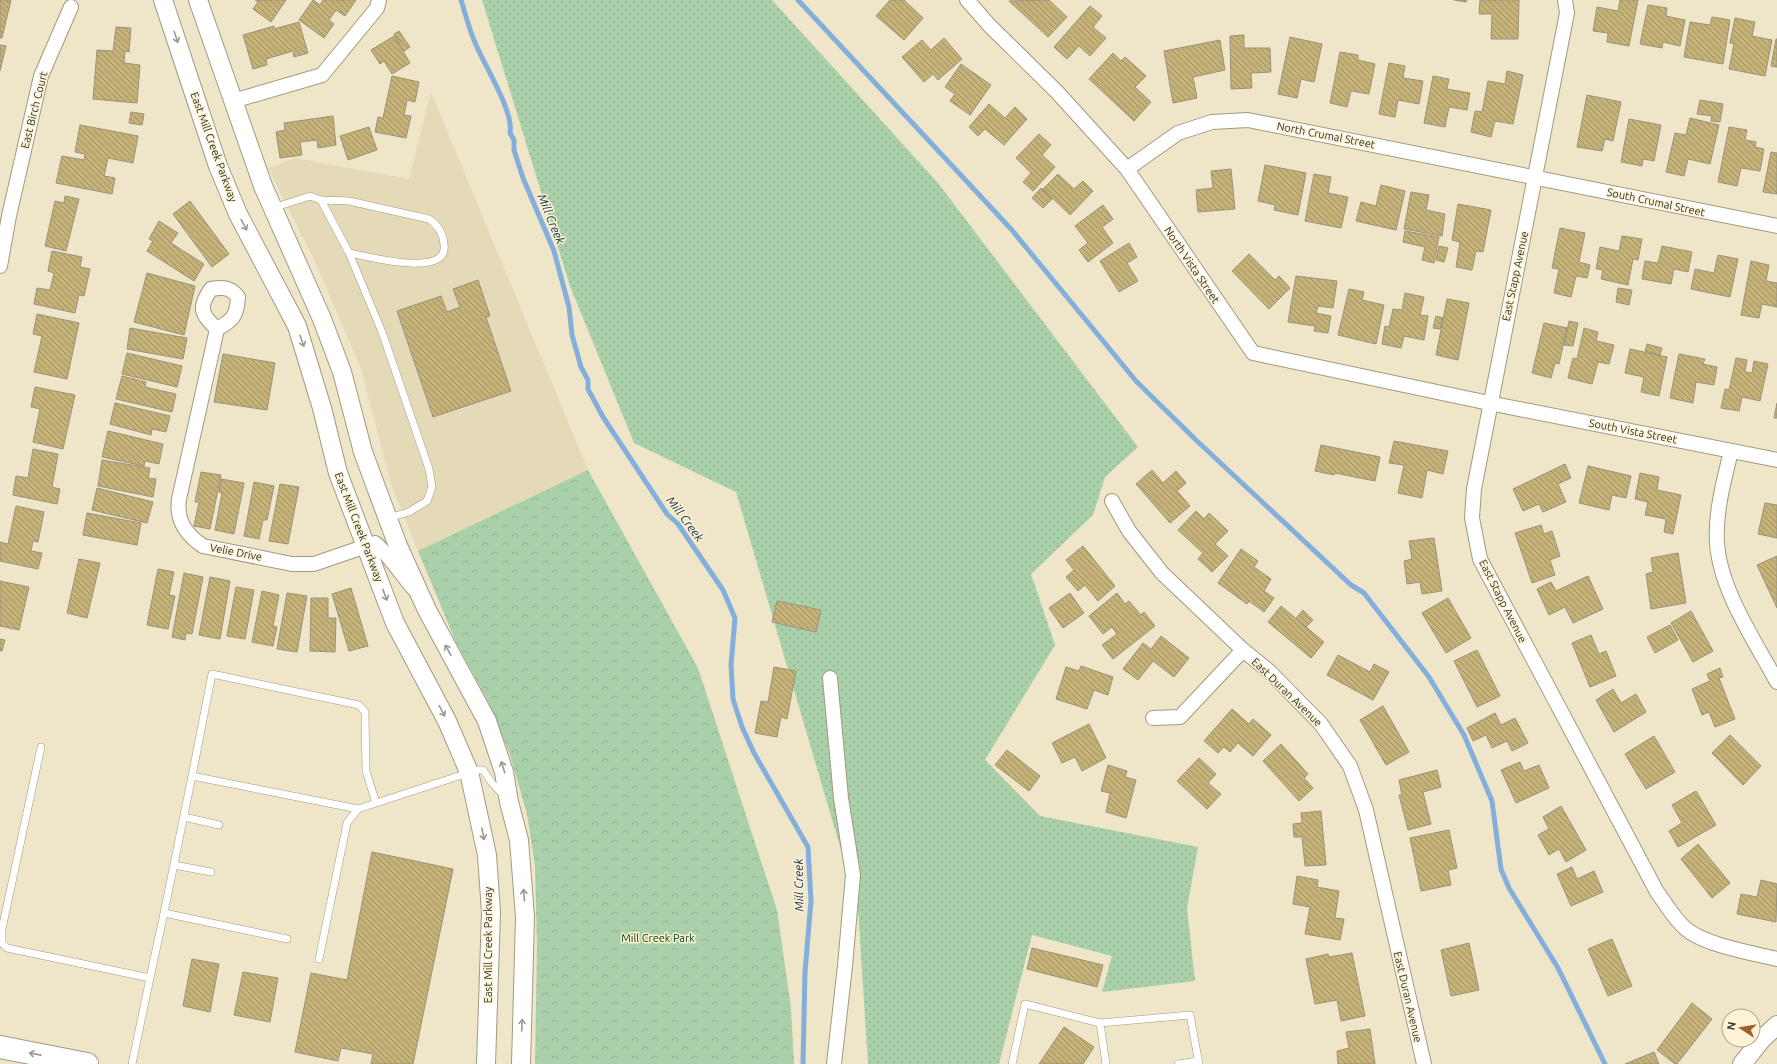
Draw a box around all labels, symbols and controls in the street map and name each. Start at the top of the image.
one-way arrow [172,31,180,43]
street label: East Birch Court [19,70,50,150]
street label: East Mill Creek Parkway [188,90,240,204]
street label: North Crumal Street [1276,120,1377,151]
street label: South Crumal Street [1606,186,1707,218]
water label: Mill Creek [536,192,568,247]
one-way arrow [241,218,248,230]
street label: North Vista Street [1162,225,1222,306]
street label: East Stapp Avenue [1500,230,1530,322]
one-way arrow [299,334,306,347]
street label: South Vista Street [1588,417,1679,446]
street label: East Mill Creek Parkway [333,471,386,584]
water label: Mill Creek [664,494,707,544]
street label: Velie Drive [209,541,263,563]
street label: East Stapp Avenue [1477,557,1529,645]
one-way arrow [381,588,389,600]
one-way arrow [444,644,452,656]
street label: East Duran Avenue [1249,655,1325,729]
one-way arrow [439,705,446,717]
one-way arrow [499,761,506,774]
one-way arrow [479,827,487,840]
water label: Mill Creek [792,858,805,912]
street label: East Mill Creek Parkway [482,886,494,1003]
one-way arrow [520,889,527,902]
park label: Mill Creek Park [621,932,695,944]
street label: East Duran Avenue [1392,950,1424,1044]
north arrow [1721,1008,1761,1048]
one-way arrow [519,1019,526,1032]
text: N [1724,1021,1738,1031]
one-way arrow [29,1049,42,1057]

